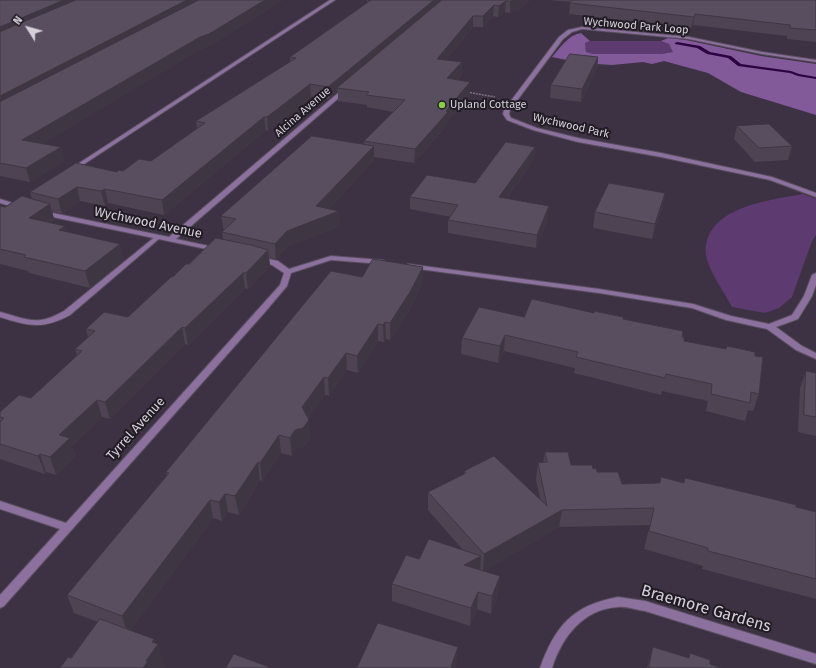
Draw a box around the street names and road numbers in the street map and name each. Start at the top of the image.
street label: Wychwood Park Loop [583,15,689,37]
street label: Alcina Avenue [272,84,334,140]
street label: Wychwood Park [531,111,611,141]
street label: Wychwood Avenue [93,204,203,242]
street label: Tyrrel Avenue [104,394,168,464]
street label: Braemore Gardens [639,581,773,637]

